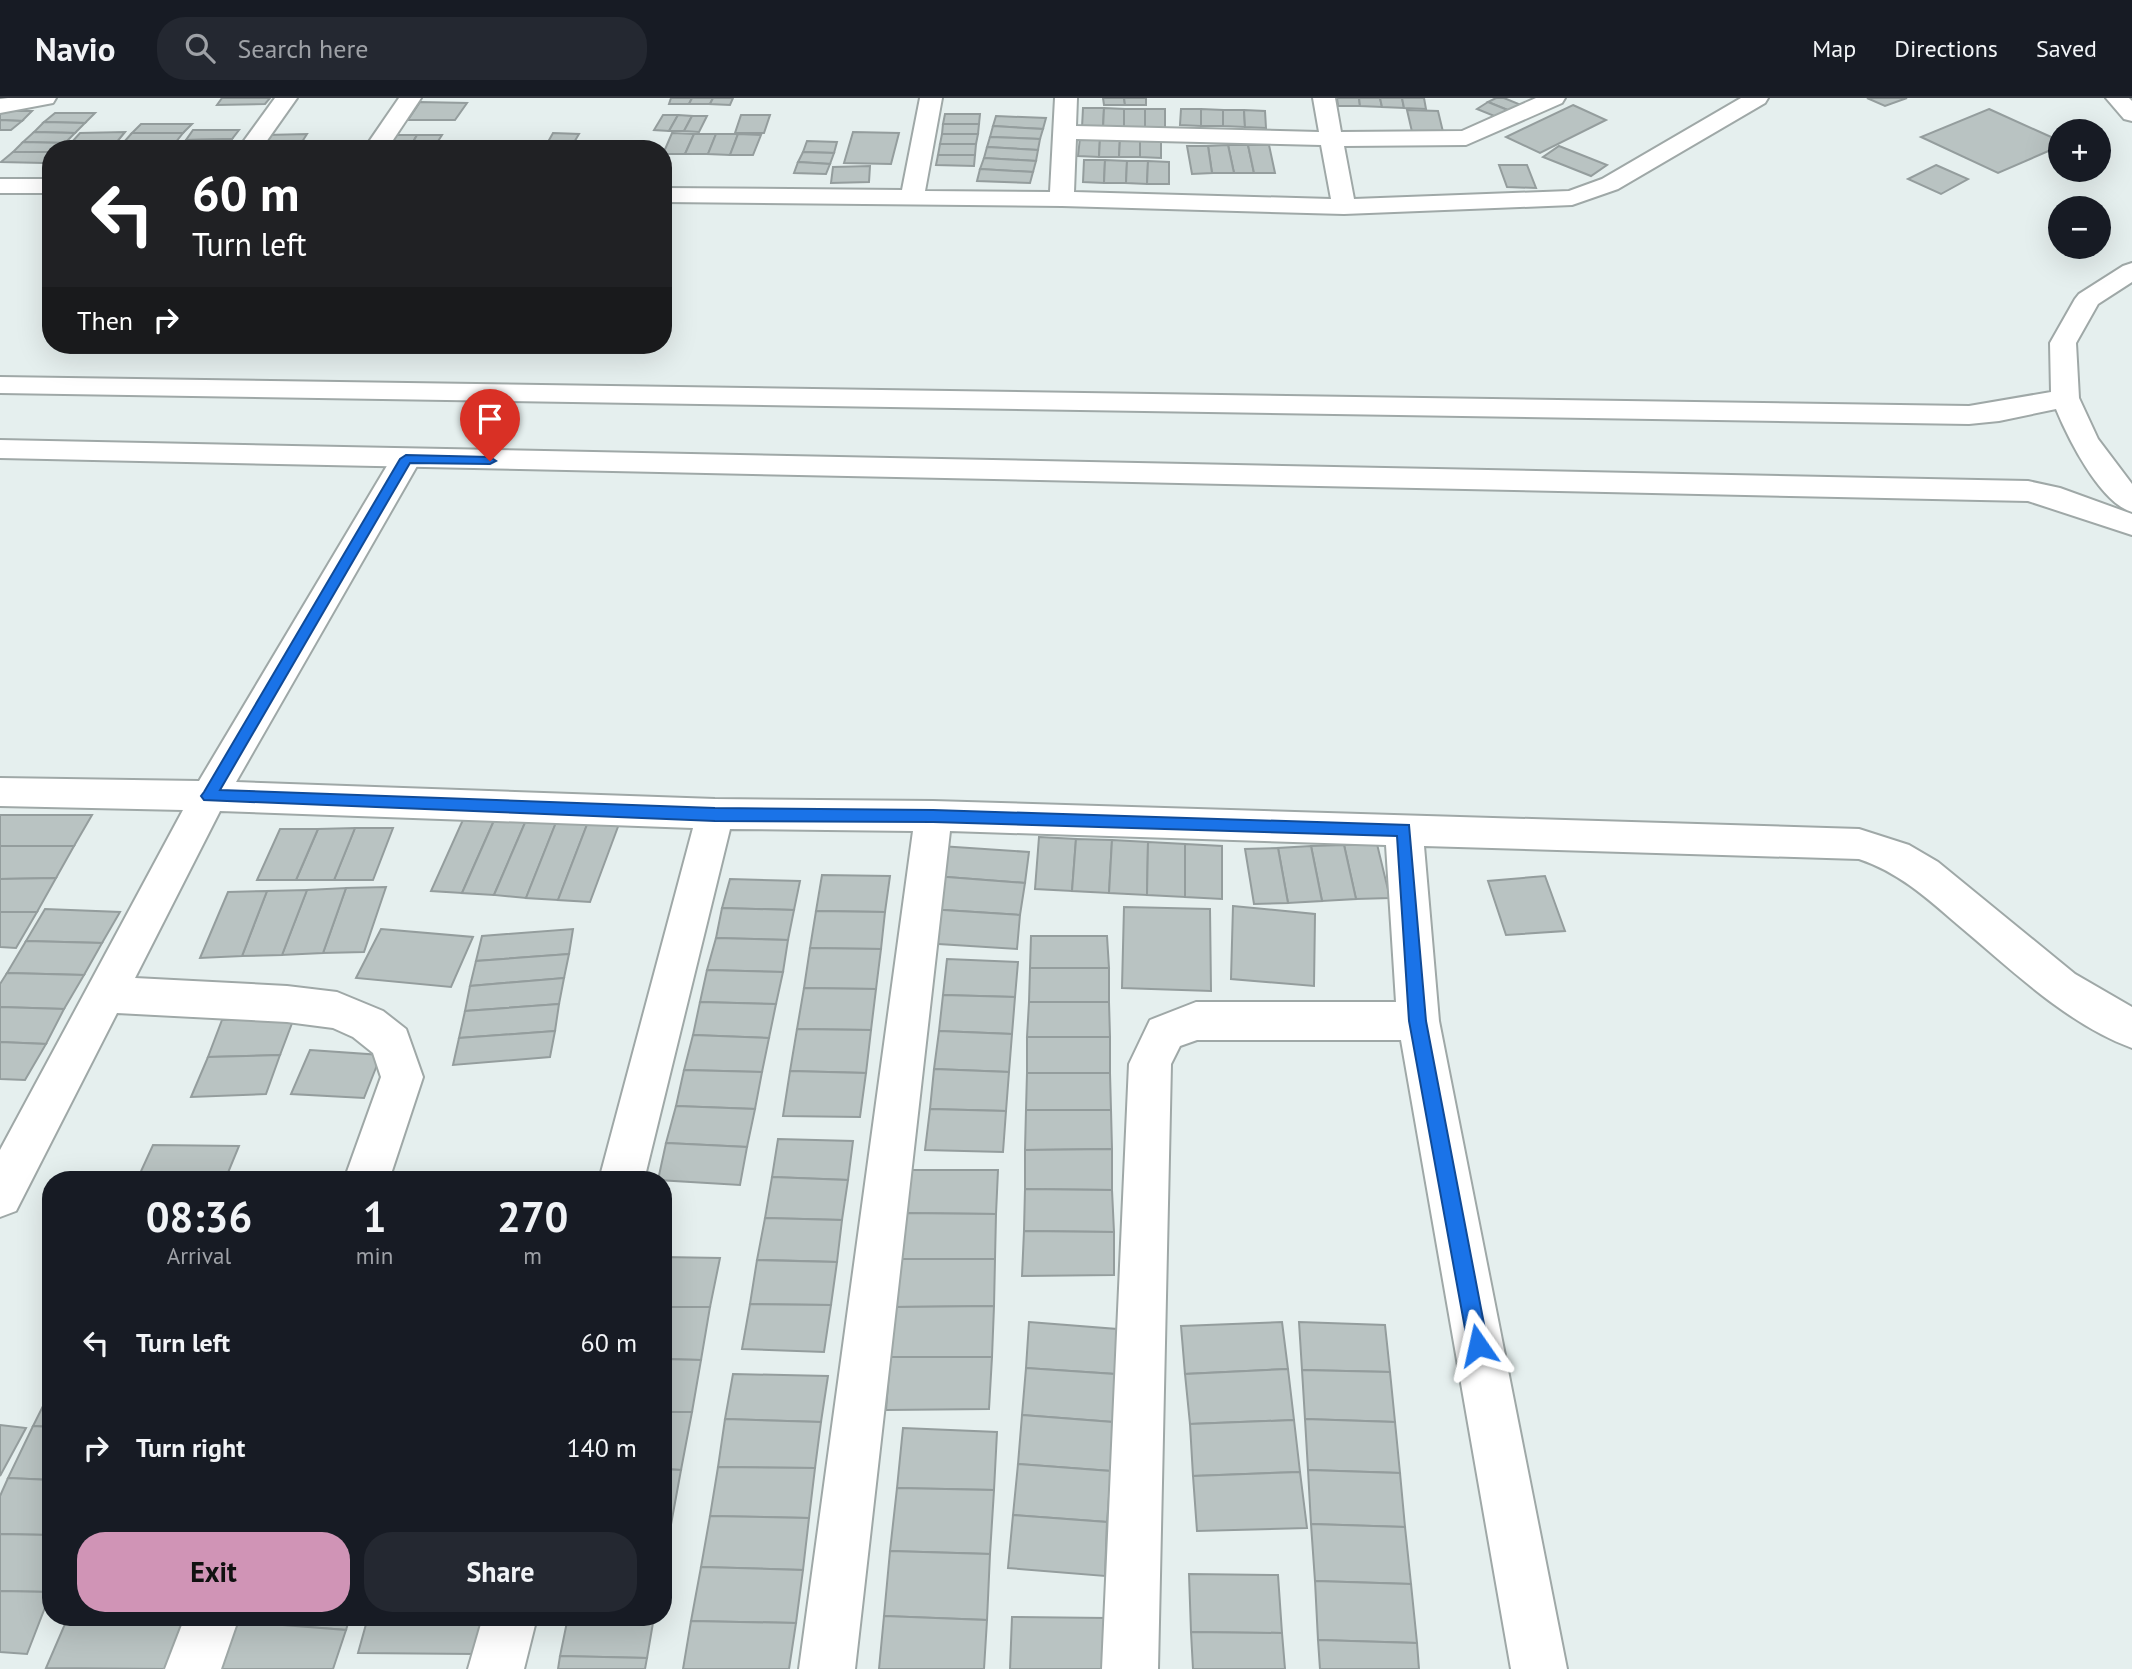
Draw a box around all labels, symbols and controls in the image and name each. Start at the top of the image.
search box [157,17,647,80]
text: Navio [35,27,115,70]
icon: search [181,29,219,67]
text: Search here [237,32,369,65]
text: Map [1812,33,1856,64]
text: Directions [1894,33,1998,64]
text: Saved [2036,33,2097,64]
map controls [2048,119,2111,259]
button: + [2048,119,2111,182]
text: 60 m [192,161,299,225]
icon: left [77,168,168,259]
button: − [2048,196,2111,259]
text: Turn left [192,223,307,265]
icon: right [147,301,185,339]
text: Then [77,304,133,337]
pin [460,389,520,461]
icon: arrive [471,400,509,438]
text: 08:36 [146,1189,252,1244]
text: 1 [363,1189,386,1244]
text: 270 [497,1189,568,1244]
text: Arrival [167,1241,231,1270]
text: min [356,1241,393,1270]
text: m [523,1241,542,1270]
position arrow [1441,1308,1515,1382]
icon: left [77,1324,115,1362]
text: Turn left [136,1326,230,1359]
text: 60 m [581,1326,637,1359]
icon: right [77,1429,115,1467]
text: Turn right [136,1431,245,1464]
text: 140 m [566,1431,637,1464]
button: Exit [77,1532,350,1612]
button: Share [364,1532,637,1612]

